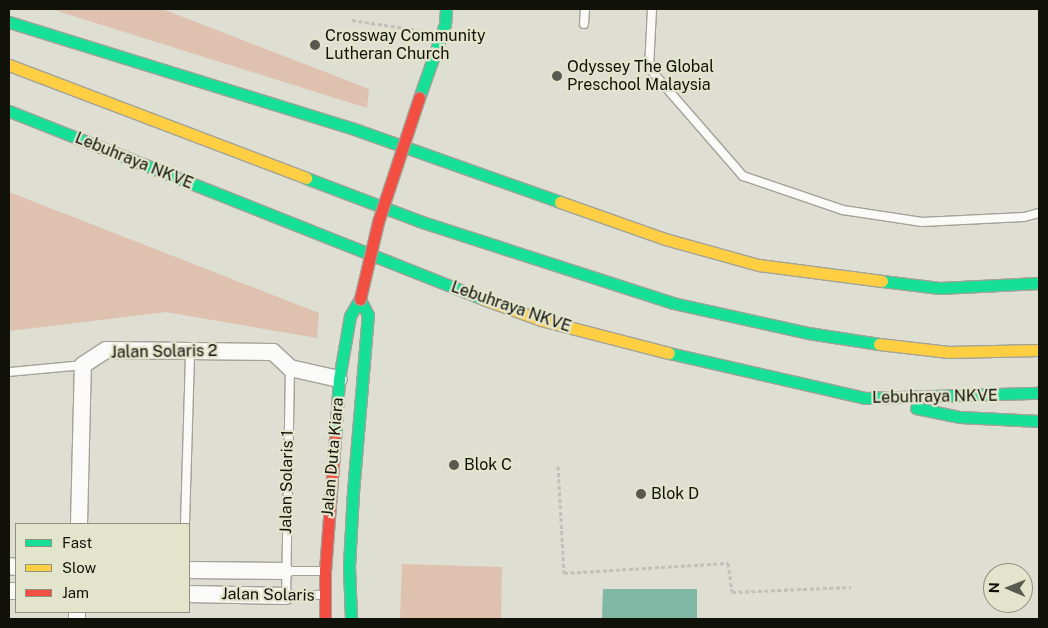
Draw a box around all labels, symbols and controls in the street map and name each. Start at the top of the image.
place label: Crossway Community Lutheran Church [325,26,486,64]
marker: Crossway Community Lutheran Church [309,39,321,51]
place label: Odyssey The Global Preschool Malaysia [567,57,714,95]
marker: Odyssey The Global Preschool Malaysia [551,70,563,82]
street label: Lebuhraya NKVE [72,129,196,193]
street label: Lebuhraya NKVE [448,277,574,337]
street label: Jalan Solaris 2 [110,341,218,363]
street label: Lebuhraya NKVE [872,386,998,408]
street label: Jalan Duta Kiara [318,397,348,517]
street label: Jalan Solaris 1 [276,430,298,534]
place label: Blok C [464,455,512,475]
marker: Blok C [448,459,460,471]
place label: Blok D [651,484,699,504]
marker: Blok D [635,488,647,500]
legend [15,523,190,613]
text: Fast [62,534,92,551]
text: Slow [62,559,96,576]
north arrow [983,563,1033,613]
text: N [986,582,1002,593]
text: Jam [62,584,89,601]
street label: Jalan Solaris [221,585,315,605]

